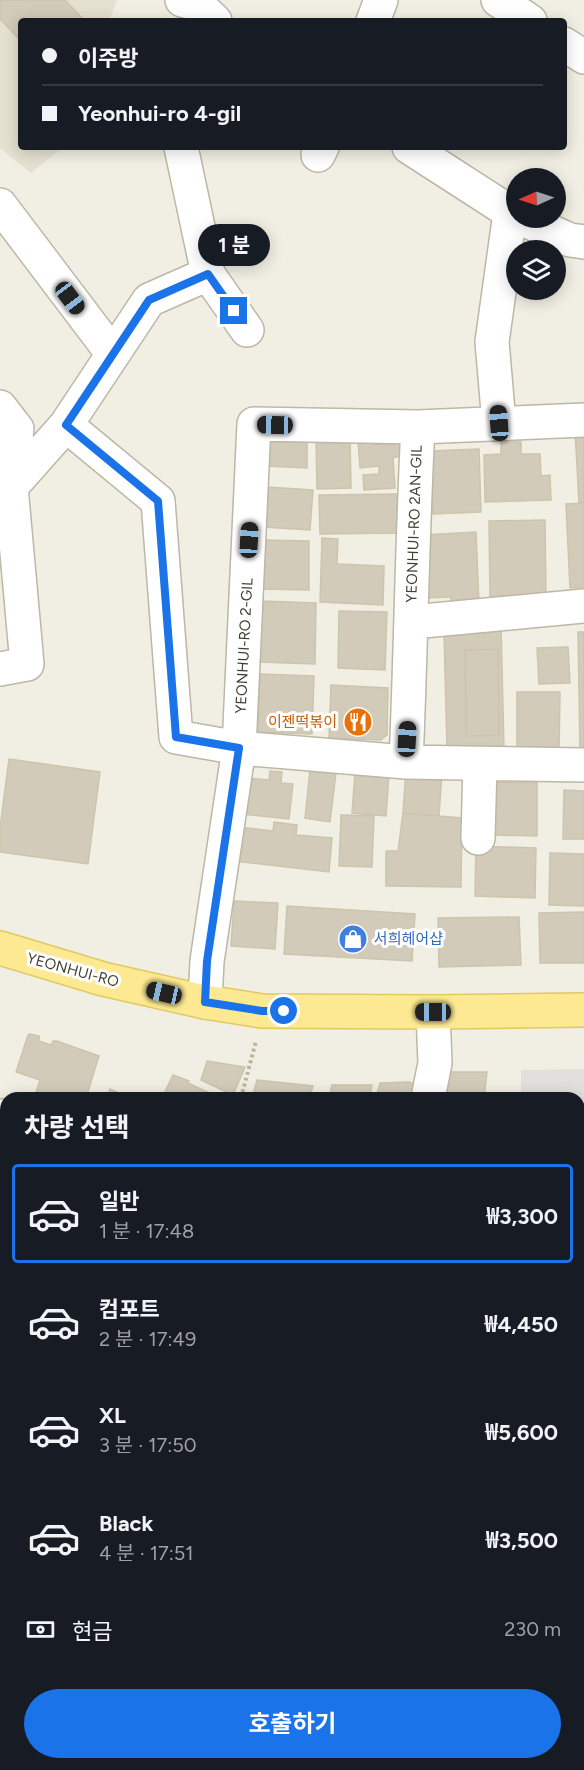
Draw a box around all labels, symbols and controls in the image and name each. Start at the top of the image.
text: 이주방 [78,45,139,72]
text: Yeonhui-ro 4-gil [78,100,241,127]
north arrow [506,168,566,228]
map controls [506,168,566,300]
callout: 1 분 [198,224,270,266]
text: 1 분 [218,233,250,257]
button: layers [506,240,566,300]
car [52,278,88,318]
route end [220,297,247,324]
car [489,404,509,442]
car [257,416,293,434]
street label: YEONHUI-RO 2AN-GIL [402,445,426,603]
car [239,522,259,558]
street label: YEONHUI-RO 2-GIL [231,578,257,714]
restaurant icon: 이젠떡볶이 [342,706,374,738]
place label: 이젠떡볶이 [268,713,337,731]
car [397,721,417,757]
shop icon: 서희헤어샵 [337,923,369,955]
place label: 서희헤어샵 [374,930,443,948]
street label: YEONHUI-RO [25,949,121,991]
car [144,980,184,1006]
route start [270,997,297,1024]
car [415,1003,451,1021]
text: 차량 선택 [24,1111,130,1144]
icon: car [27,1187,81,1241]
text: 일반 [99,1188,139,1215]
text: ₩3,300 [486,1203,558,1230]
text: 1 분 · 17:48 [99,1219,194,1243]
icon: car [27,1295,81,1349]
text: 컴포트 [99,1296,160,1323]
text: ₩4,450 [484,1311,558,1338]
text: 2 분 · 17:49 [99,1327,196,1351]
text: XL [99,1402,126,1429]
icon: car [27,1403,81,1457]
text: ₩5,600 [485,1419,558,1446]
text: 3 분 · 17:50 [99,1433,197,1457]
text: Black [99,1510,153,1537]
icon: car [27,1511,81,1565]
text: ₩3,500 [486,1527,558,1554]
text: 4 분 · 17:51 [99,1541,194,1565]
icon: cash [24,1613,57,1646]
text: 230 m [504,1617,561,1641]
text: 현금 [72,1618,112,1645]
button: 호출하기 [24,1689,561,1758]

